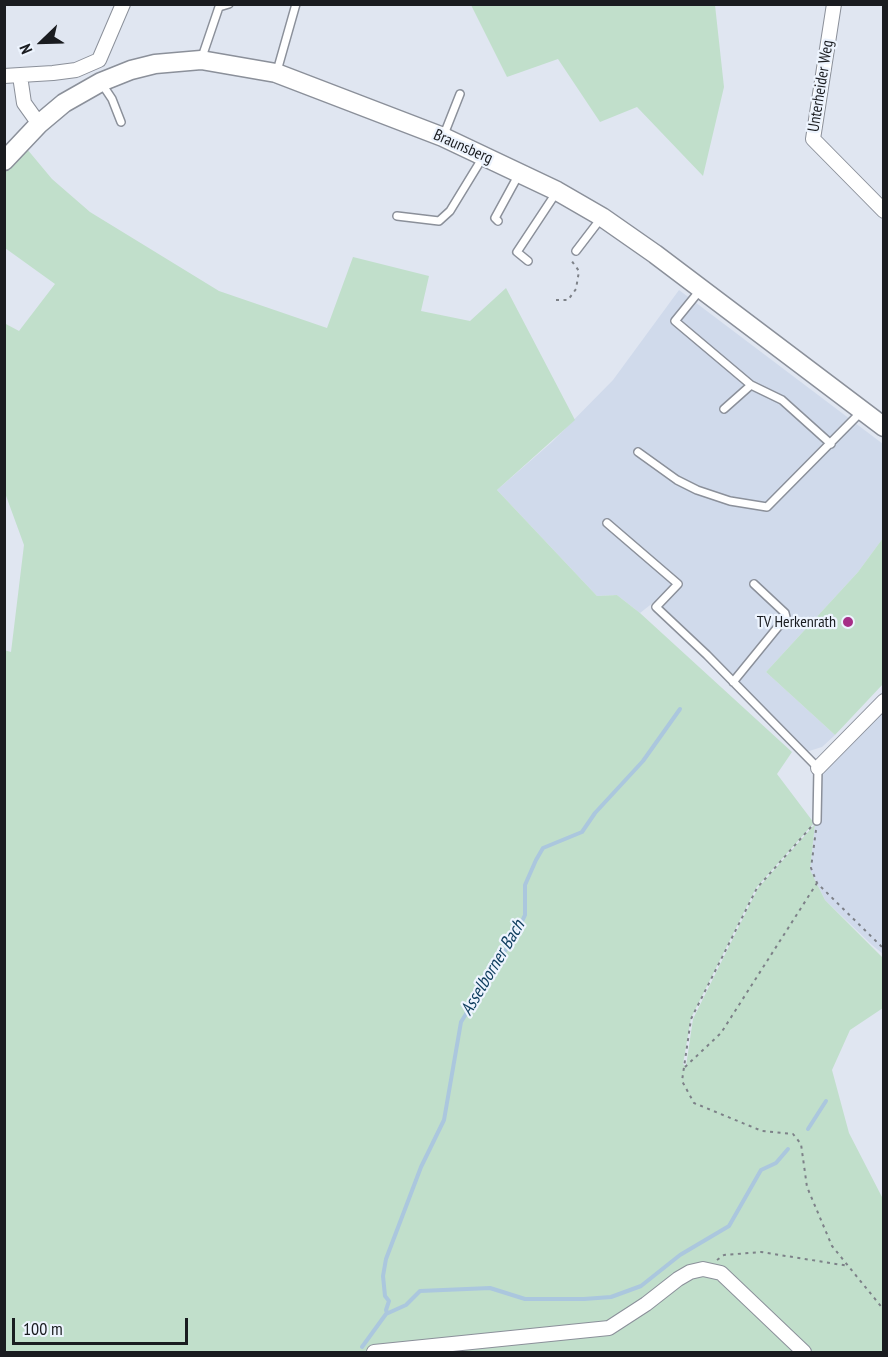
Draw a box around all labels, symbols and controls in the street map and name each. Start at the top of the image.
north arrow [12,12,72,72]
street label: Unterheider Weg [804,39,838,133]
text: N [15,41,36,57]
street label: Braunsberg [431,126,495,168]
place label: TV Herkenrath [757,612,836,632]
marker: TV Herkenrath [841,615,855,629]
water label: Asselborner Bach [456,917,530,1019]
scale bar [15,1306,190,1344]
text: 100 m [23,1317,63,1340]

